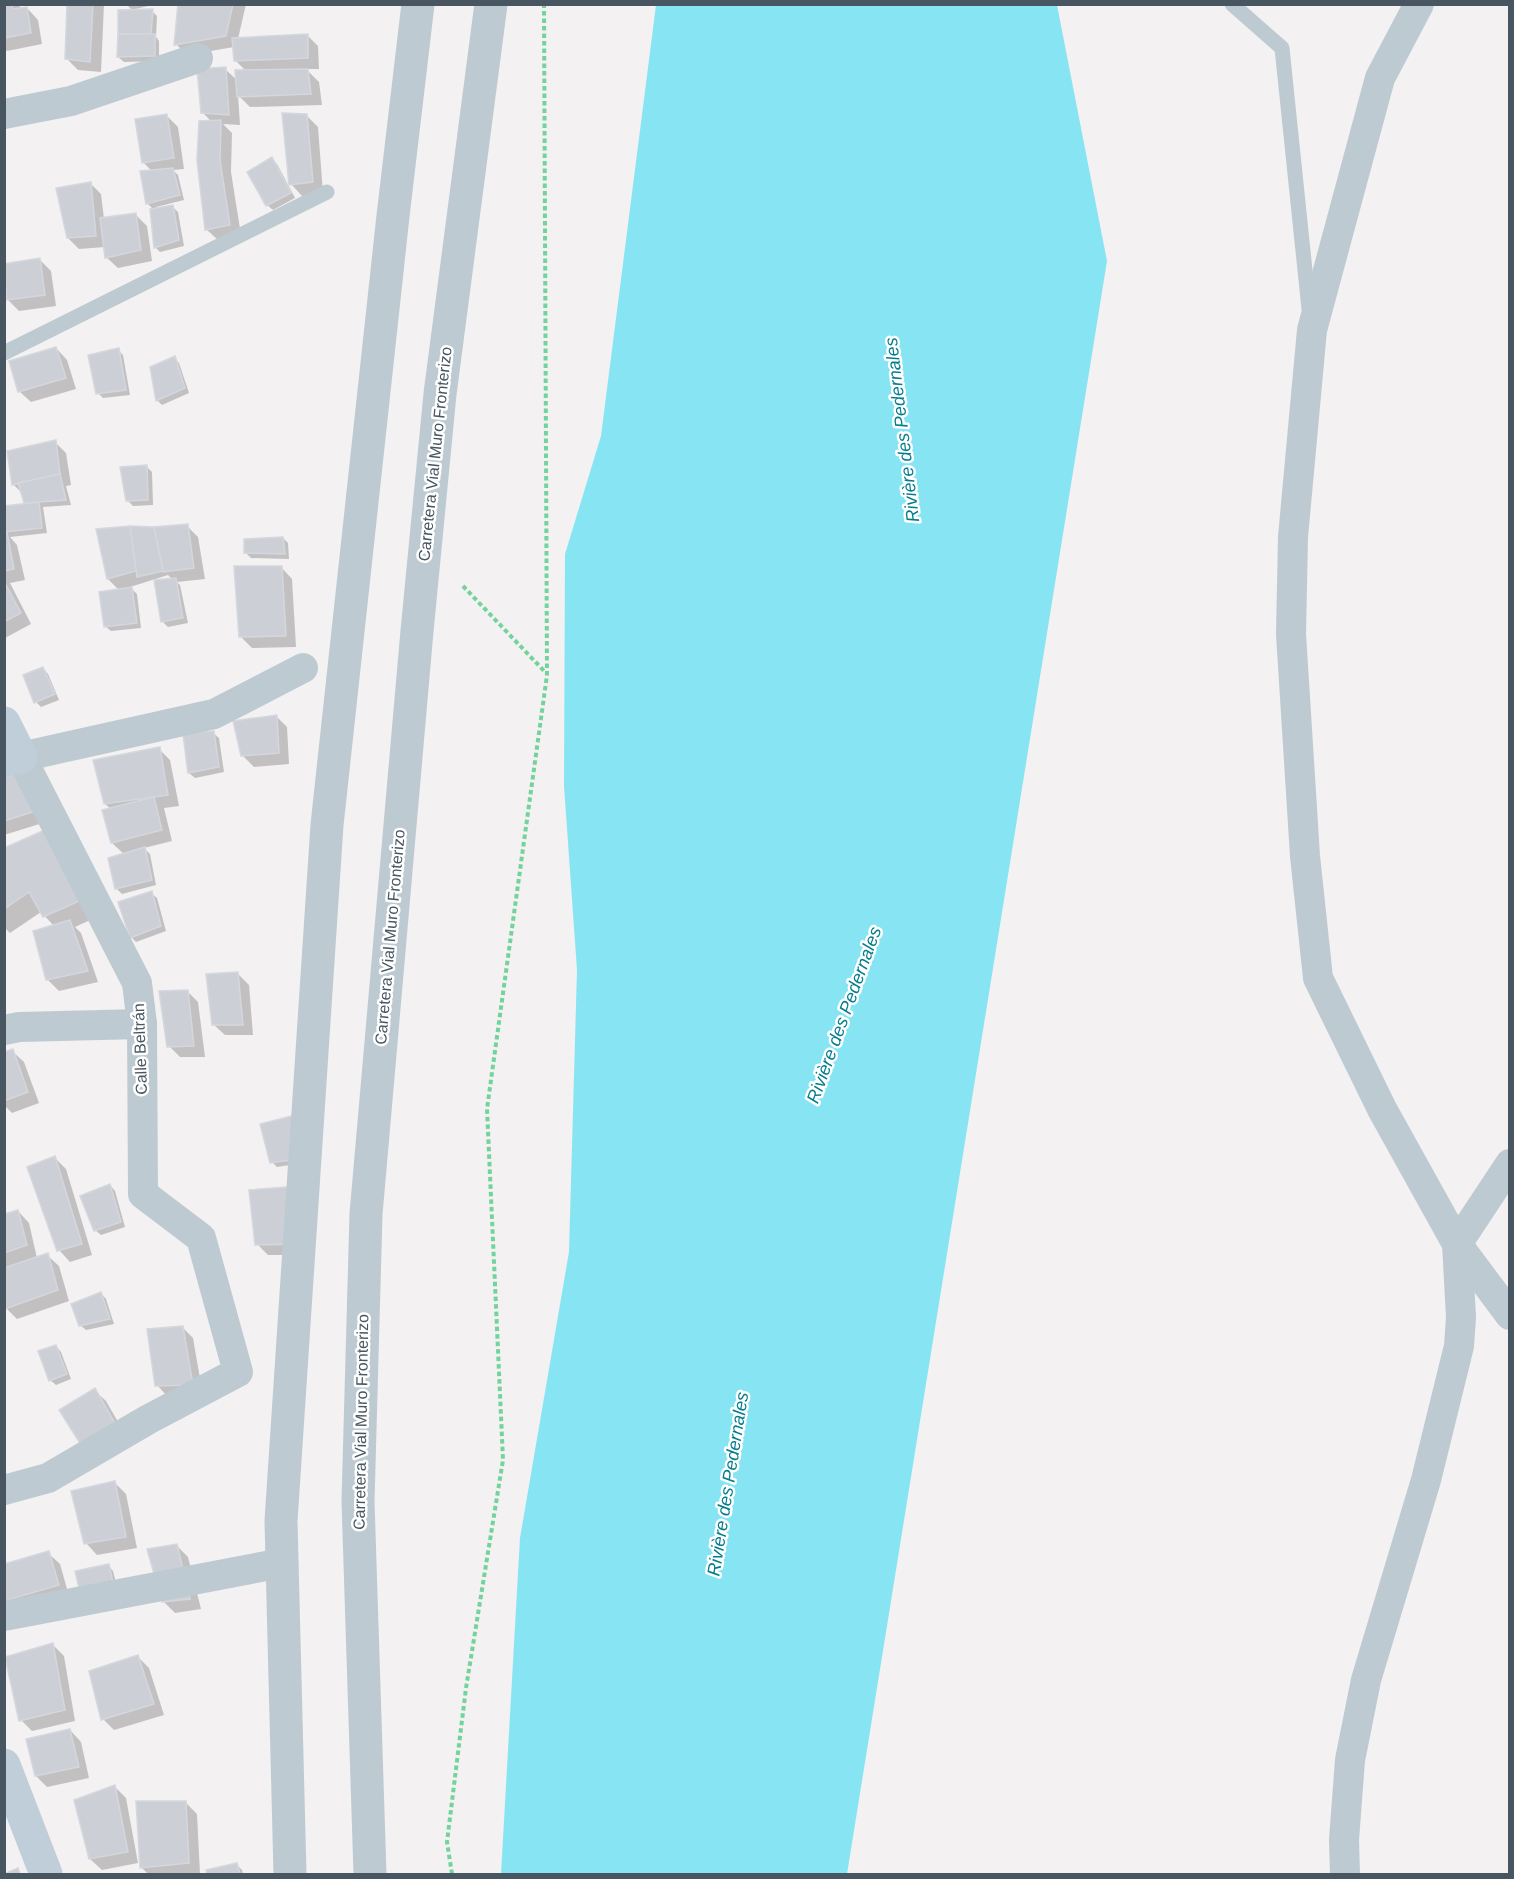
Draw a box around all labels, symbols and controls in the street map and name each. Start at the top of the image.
water label: Rivière des Pedernales [881,336,923,524]
street label: Carretera Vial Muro Fronterizo [415,346,455,562]
street label: Carretera Vial Muro Fronterizo [372,829,408,1045]
water label: Rivière des Pedernales [803,924,885,1106]
street label: Calle Beltrán [130,1003,150,1095]
street label: Carretera Vial Muro Fronterizo [351,1314,371,1530]
water label: Rivière des Pedernales [704,1391,752,1577]

